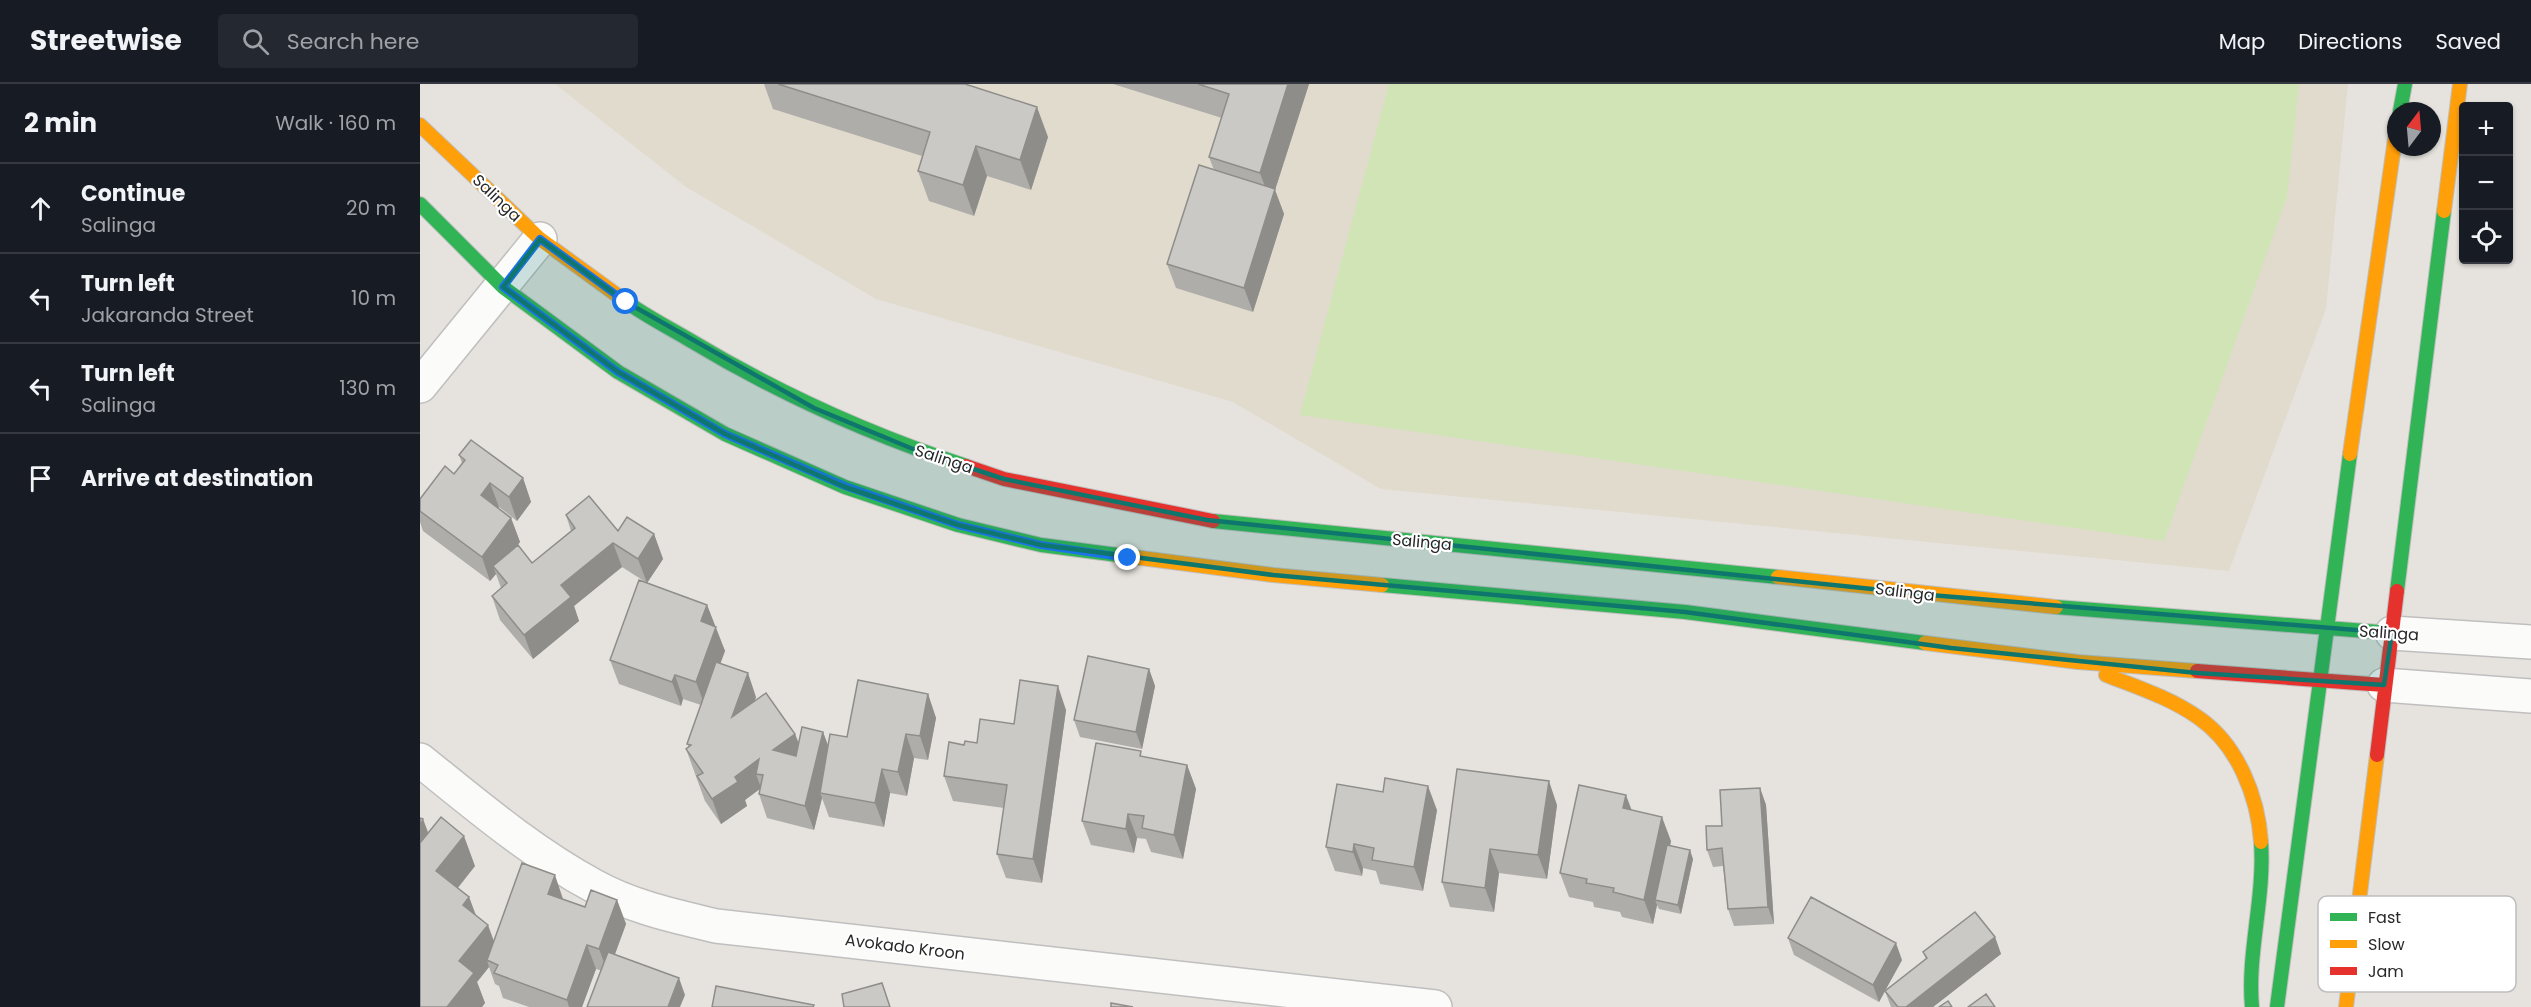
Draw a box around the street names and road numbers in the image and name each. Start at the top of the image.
street label: Salinga [467,169,527,227]
street label: Salinga [912,439,976,479]
street label: Salinga [1391,528,1453,556]
street label: Salinga [1874,577,1936,607]
street label: Salinga [2358,619,2420,647]
street label: Avokado Kroon [844,928,966,966]

